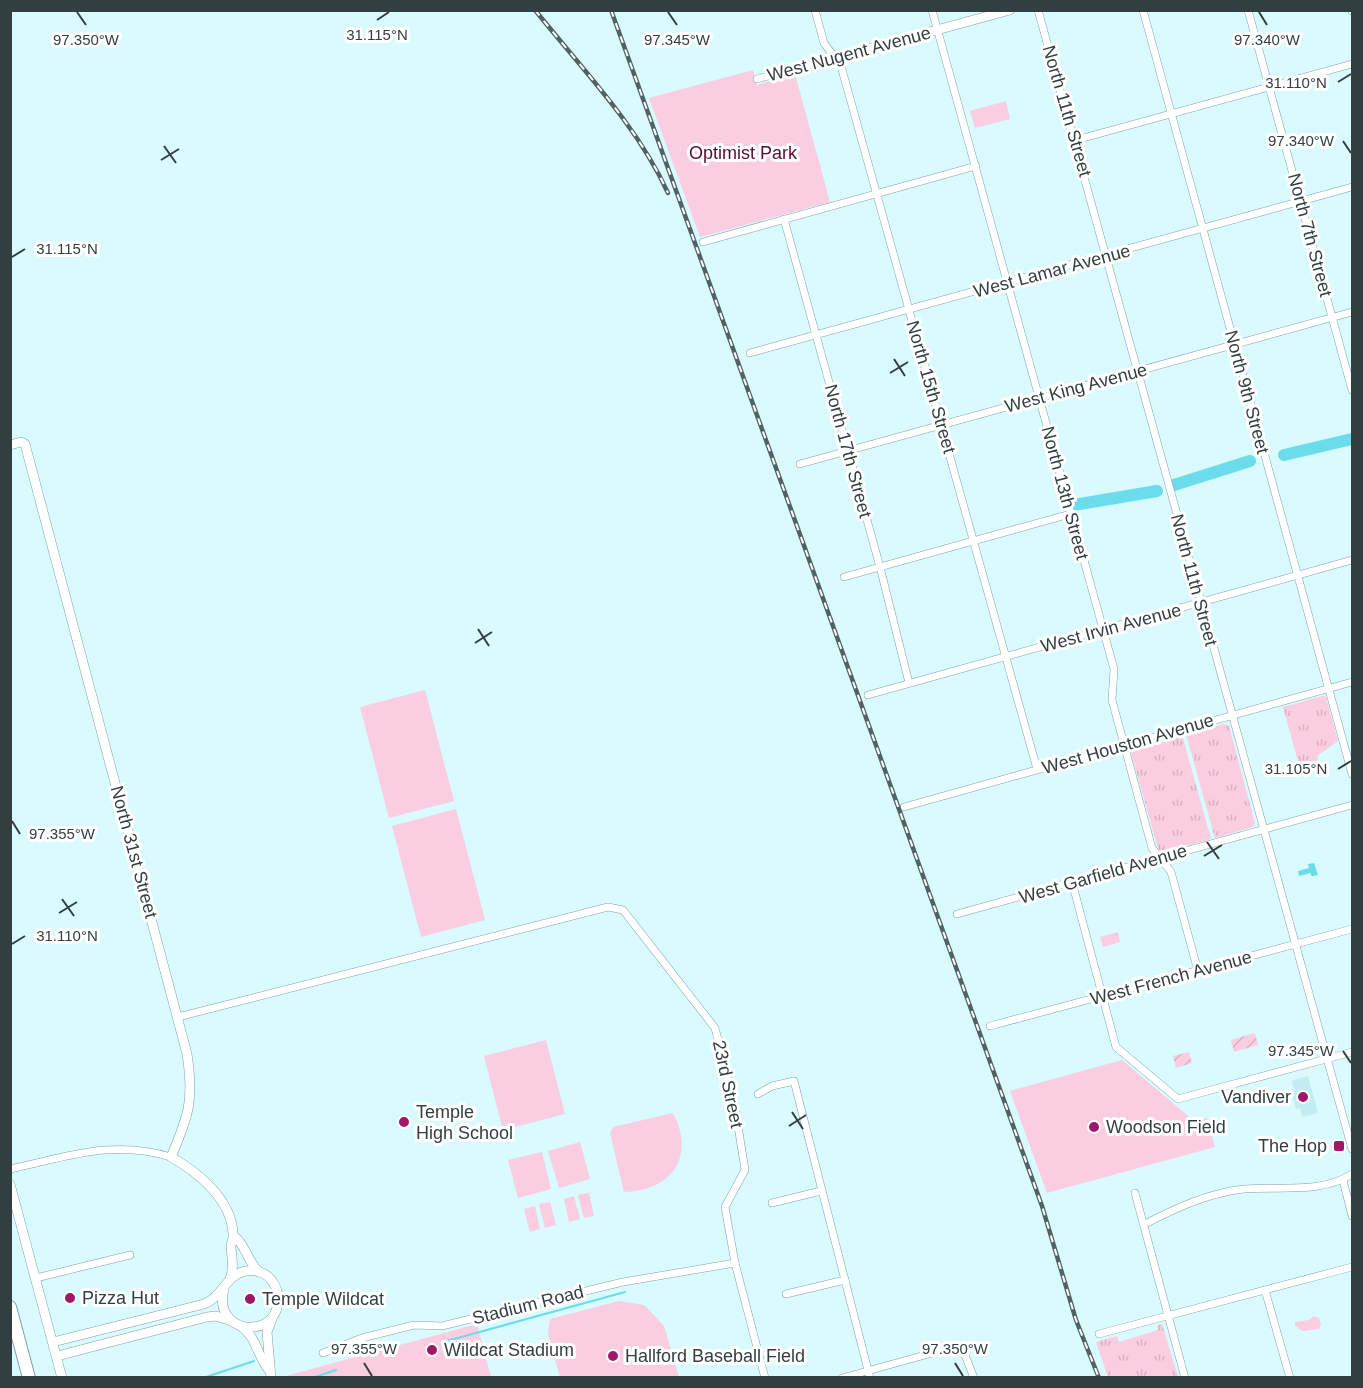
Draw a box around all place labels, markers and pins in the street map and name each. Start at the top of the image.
place label: Vandiver [1221,1087,1291,1107]
marker: Vandiver [1296,1090,1310,1104]
place label: Temple High School [416,1102,513,1143]
marker: Temple High School [397,1115,411,1129]
place label: Woodson Field [1106,1117,1226,1137]
marker: Woodson Field [1087,1120,1101,1134]
place label: The Hop [1258,1136,1327,1156]
marker: The Hop [1332,1139,1346,1153]
place label: Pizza Hut [82,1288,159,1308]
place label: Temple Wildcat [262,1289,384,1309]
marker: Pizza Hut [63,1291,77,1305]
marker: Temple Wildcat [243,1292,257,1306]
place label: Wildcat Stadium [444,1340,574,1360]
marker: Wildcat Stadium [425,1343,439,1357]
place label: Hallford Baseball Field [625,1346,805,1366]
marker: Hallford Baseball Field [606,1349,620,1363]

